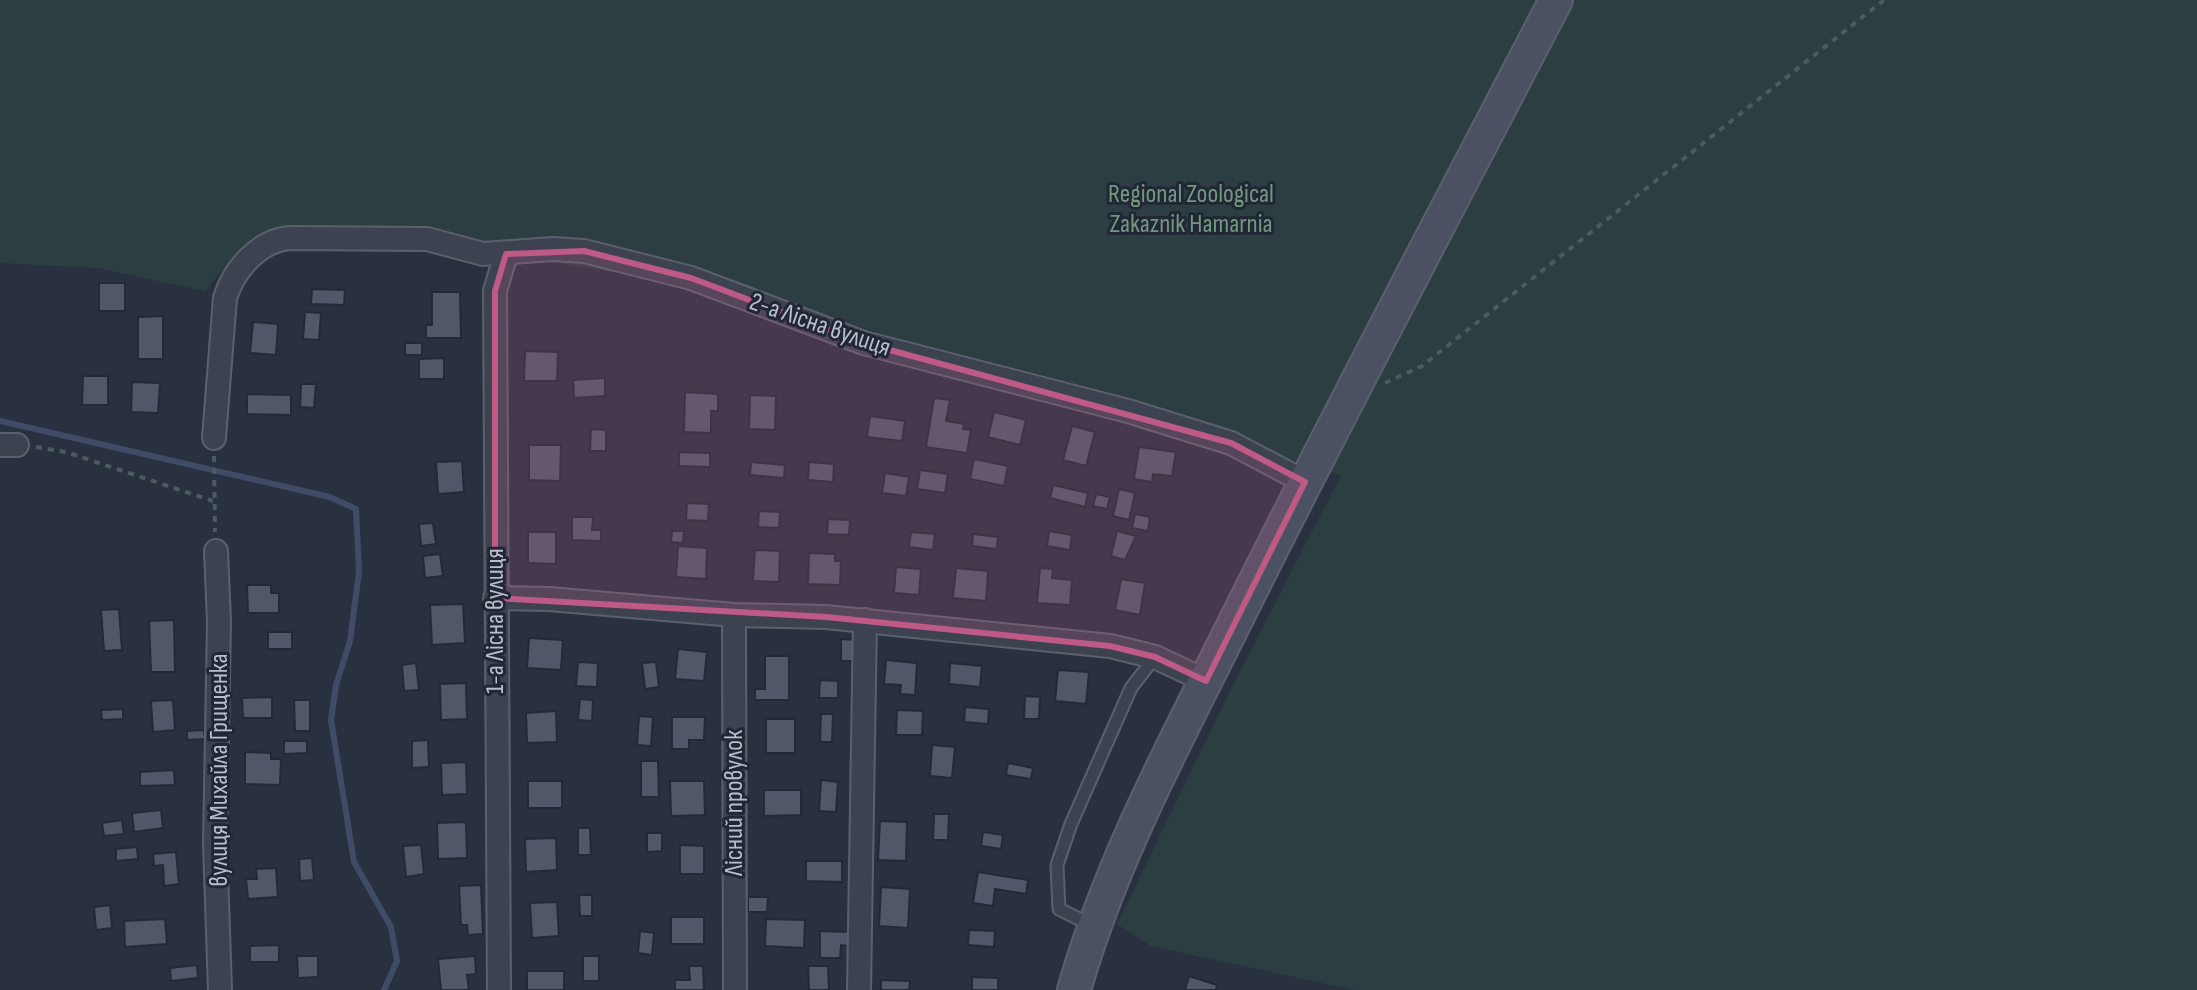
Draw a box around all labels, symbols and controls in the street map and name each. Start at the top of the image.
park label: Regional Zoological Zakaznik Hamarnia [1108,179,1274,240]
street label: 2-а Лісна вулиця [745,286,895,364]
street label: 1-а Лісна вулиця [480,548,511,694]
street label: вулиця Михайла Грищенка [204,653,235,887]
street label: Лісний провулок [719,730,750,877]

